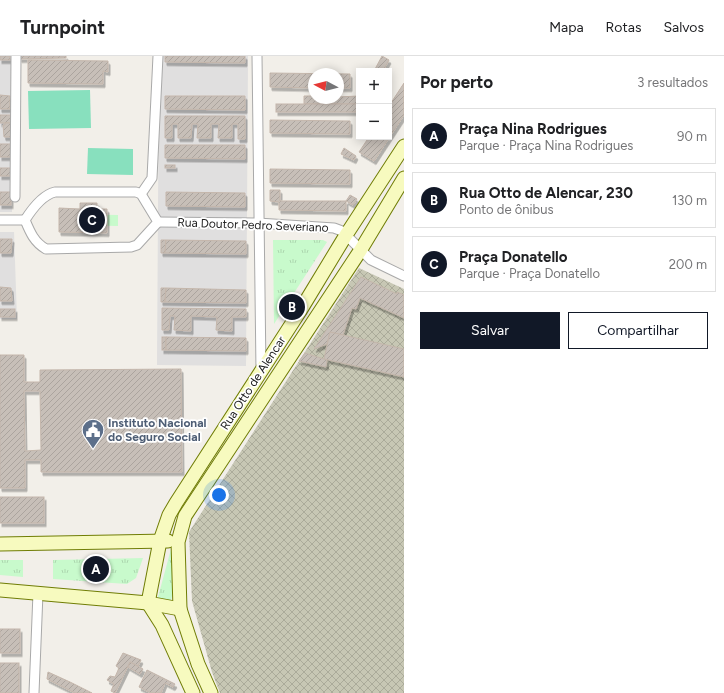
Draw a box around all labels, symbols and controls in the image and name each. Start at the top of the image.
text: Turnpoint [20,16,105,39]
text: Mapa [549,19,584,36]
text: Rotas [606,19,641,36]
text: Salvos [663,19,704,36]
north arrow [308,68,344,104]
map controls [356,68,392,140]
button: + [356,68,392,104]
text: Por perto [420,72,493,92]
text: 3 resultados [637,75,708,90]
button: − [356,104,392,140]
text: Praça Nina Rodrigues [459,120,607,138]
text: A [429,129,439,144]
text: 90 m [677,129,707,144]
text: Parque · Praça Nina Rodrigues [459,138,633,153]
text: Rua Otto de Alencar, 230 [459,184,633,202]
text: B [430,193,438,208]
text: 130 m [672,193,707,208]
text: Ponto de ônibus [459,202,554,217]
pin: C [79,205,105,235]
street label: Rua Doutor Pedro Severiano [177,215,329,235]
text: Praça Donatello [459,248,567,266]
text: C [429,257,439,272]
text: 200 m [669,257,707,272]
text: Parque · Praça Donatello [459,266,600,281]
pin: B [279,292,305,322]
button: Salvar [420,312,560,349]
button: Compartilhar [568,312,708,349]
street label: Rua Otto de Alencar [217,334,289,432]
place label: Instituto Nacional do Seguro Social [108,416,207,444]
public building icon: Instituto Nacional do Seguro Social [80,417,106,450]
your location [209,485,229,505]
pin: A [83,554,109,584]

